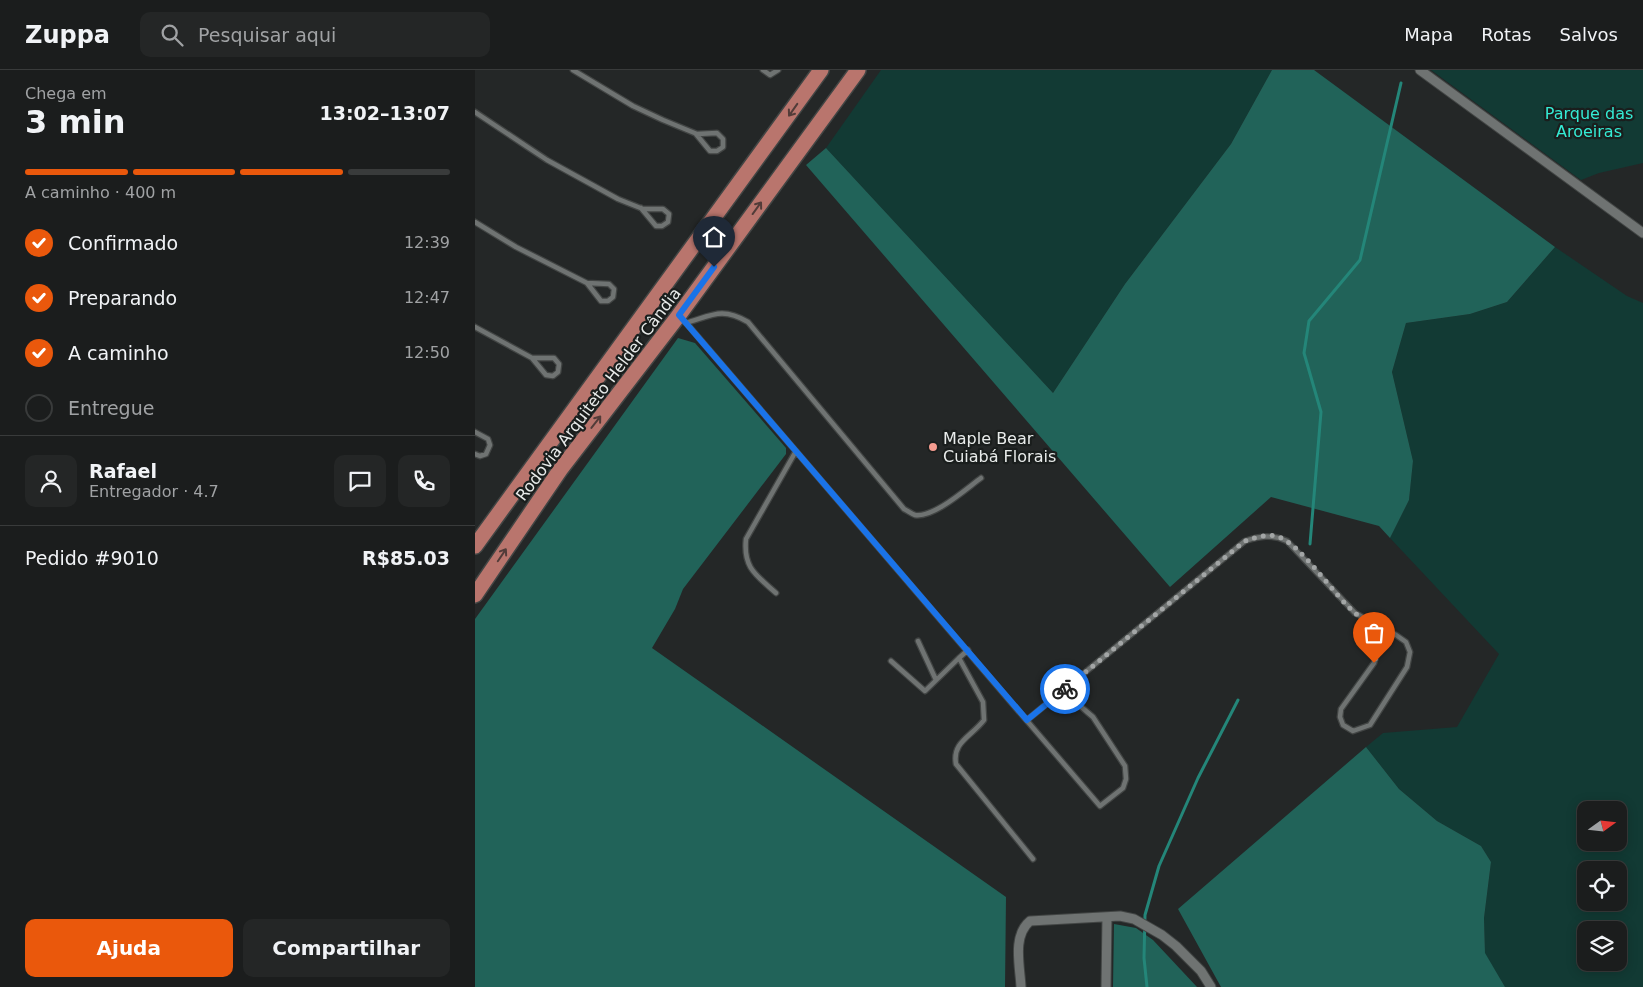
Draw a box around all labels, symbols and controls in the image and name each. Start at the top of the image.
search box [140,12,490,57]
text: Zuppa [25,21,110,49]
icon: search [158,21,186,49]
text: Pesquisar aqui [198,24,336,46]
text: Mapa [1404,24,1453,45]
text: Rotas [1481,24,1532,45]
text: Salvos [1560,24,1618,45]
text: Chega em [25,84,107,103]
text: 13:02–13:07 [320,102,450,124]
text: 3 min [25,103,126,141]
one-way arrow [788,103,798,117]
park label: Parque das Aroeiras [1545,104,1633,141]
text: A caminho · 400 m [25,183,176,202]
one-way arrow [752,202,762,216]
pin [693,216,735,267]
icon: home [700,223,728,251]
icon: check [25,229,53,257]
text: Confirmado [68,232,178,254]
text: 12:39 [404,233,450,252]
icon: check [25,284,53,312]
street label: Rodovia Arquiteto Helder Cândia [512,284,685,505]
text: Preparando [68,287,177,309]
text: 12:47 [404,288,450,307]
icon: check [25,339,53,367]
text: A caminho [68,342,169,364]
text: 12:50 [404,343,450,362]
text: Entregue [68,397,154,419]
one-way arrow [591,416,602,429]
place label: Maple Bear Cuiabá Florais [943,429,1056,466]
marker: Maple Bear Cuiabá Florais [927,441,939,453]
button: person [25,455,77,507]
button: chat [334,455,386,507]
button: phone [398,455,450,507]
text: Rafael [89,460,157,482]
text: Entregador · 4.7 [89,482,219,501]
text: Pedido #9010 [25,547,159,569]
text: R$85.03 [362,547,450,569]
one-way arrow [497,548,507,562]
pin [1353,612,1395,663]
icon: bag [1360,619,1388,647]
courier [1040,664,1090,714]
icon: bike [1051,675,1079,703]
north arrow [1577,801,1627,851]
map controls [1577,801,1627,971]
button: locate [1577,861,1627,911]
button: Ajuda [25,919,233,977]
button: Compartilhar [243,919,450,977]
button: layers [1577,921,1627,971]

